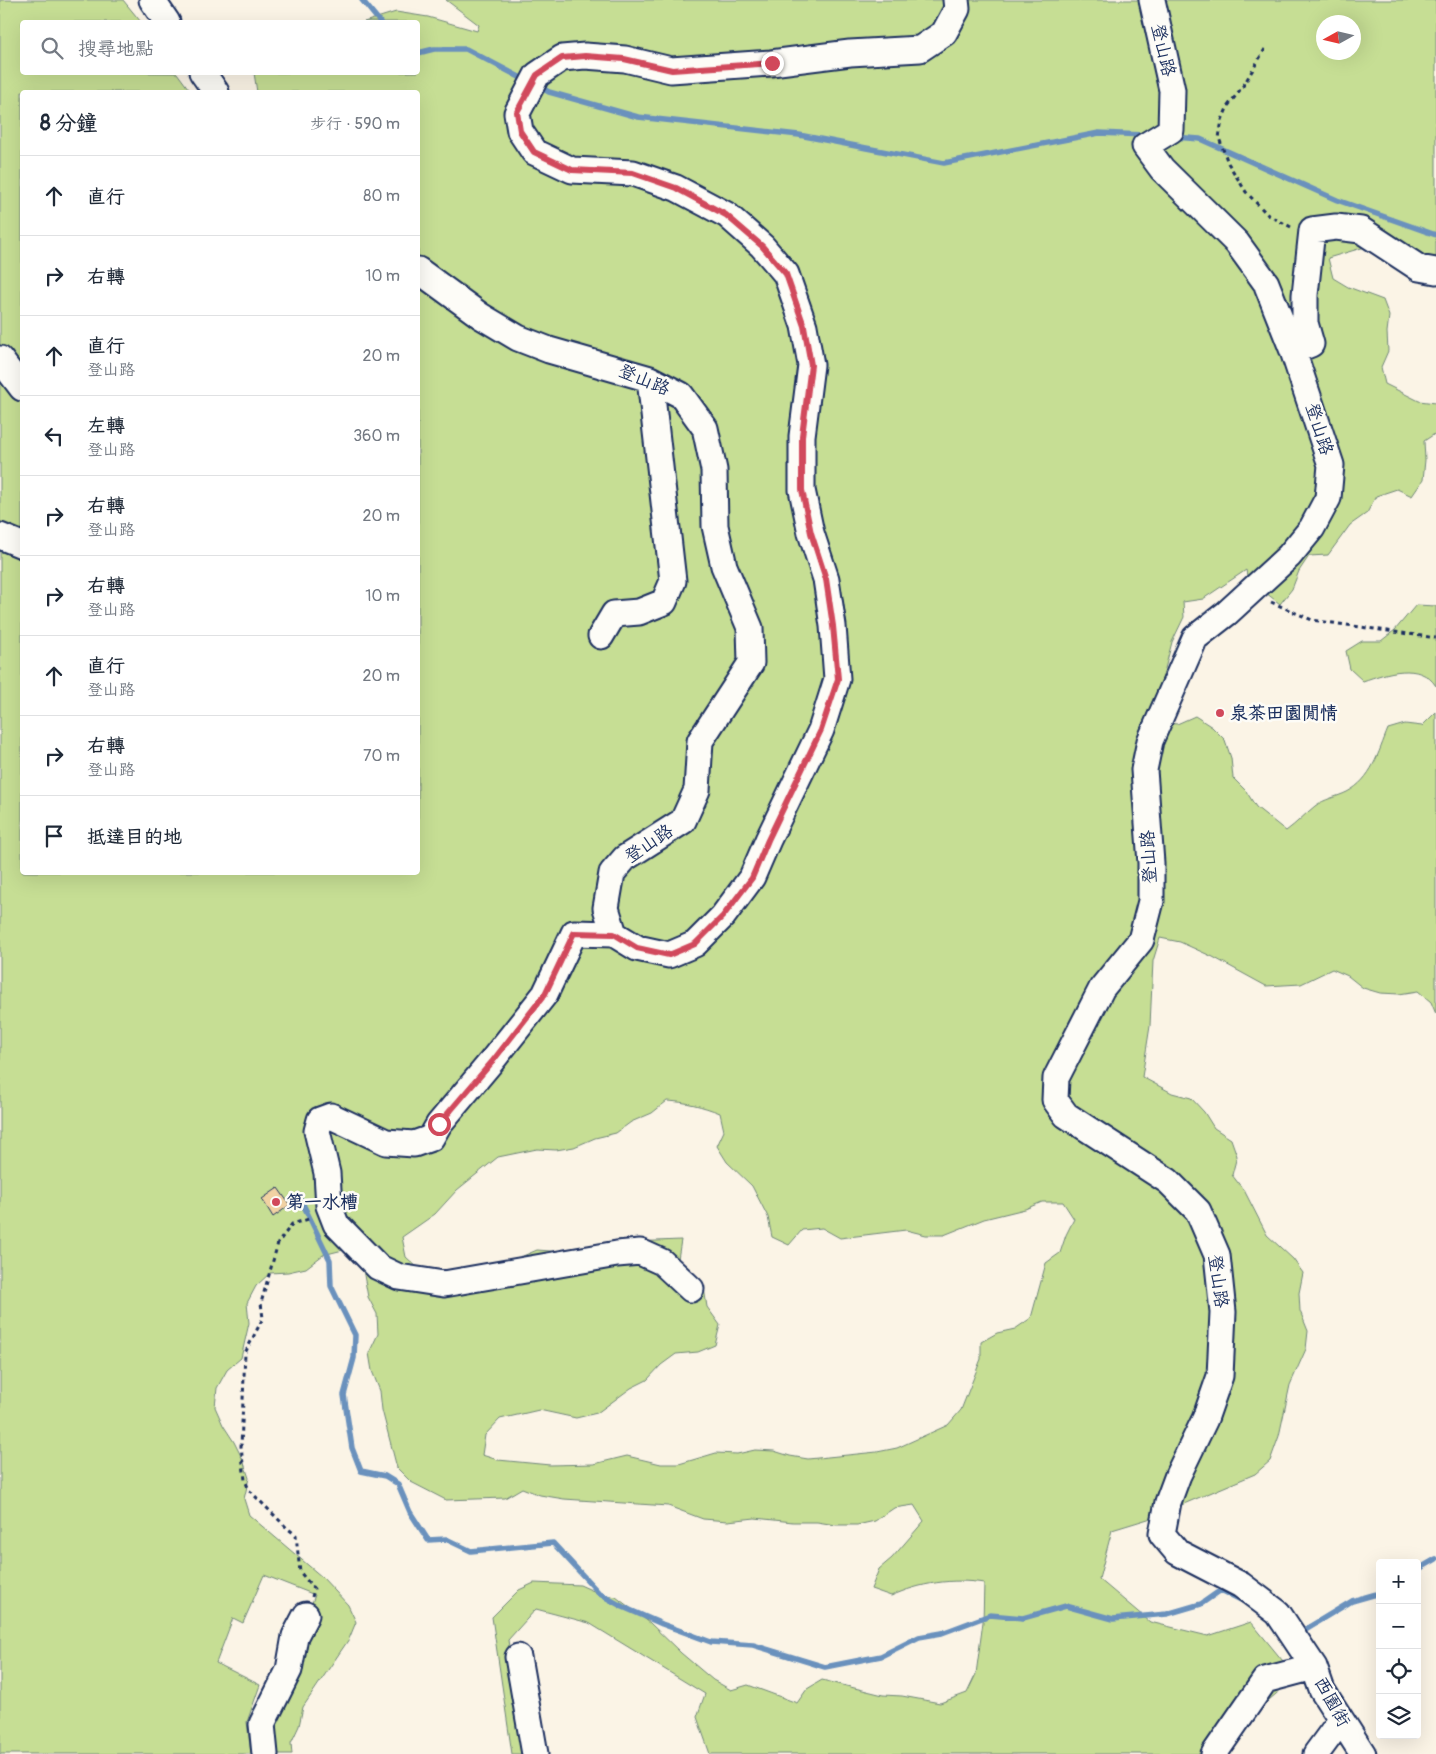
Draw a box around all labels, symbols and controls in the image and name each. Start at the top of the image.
north arrow [1316,15,1361,60]
search box [20,20,420,75]
street label: 登山路 [1146,21,1180,79]
icon: search [38,34,66,62]
text: 搜尋地點 [78,37,154,61]
route end [761,52,784,75]
text: 8 分鐘 [40,110,97,137]
text: 步行 · 590 m [310,114,400,134]
icon: ahead [40,182,68,210]
text: 直行 [87,185,125,209]
text: 80 m [363,186,400,206]
icon: right [40,262,68,290]
text: 右轉 [87,265,125,289]
text: 10 m [365,266,400,286]
text: 直行 [87,334,125,358]
icon: ahead [40,342,68,370]
text: 20 m [362,346,400,366]
street label: 登山路 [615,359,673,401]
text: 登山路 [87,360,135,380]
street label: 登山路 [1300,400,1338,458]
text: 左轉 [87,414,125,438]
icon: left [40,422,68,450]
text: 360 m [353,426,400,446]
text: 登山路 [87,440,135,460]
text: 右轉 [87,494,125,518]
icon: right [40,502,68,530]
text: 20 m [362,506,400,526]
text: 登山路 [87,520,135,540]
text: 右轉 [87,574,125,598]
icon: right [40,582,68,610]
text: 10 m [365,586,400,606]
text: 登山路 [87,600,135,620]
text: 直行 [87,654,125,678]
icon: ahead [40,662,68,690]
text: 20 m [362,666,400,686]
text: 登山路 [87,680,135,700]
place label: 泉茶田園閒情 [1230,702,1338,725]
marker: 泉茶田園閒情 [1214,707,1226,719]
text: 右轉 [87,734,125,758]
icon: right [40,742,68,770]
text: 70 m [363,746,400,766]
text: 登山路 [87,760,135,780]
street label: 登山路 [620,819,678,869]
icon: arrive [40,822,68,850]
text: 抵達目的地 [87,825,182,849]
street label: 登山路 [1136,829,1162,885]
route start [428,1113,451,1136]
place label: 第一水槽 [286,1191,358,1214]
marker: 第一水槽 [270,1196,282,1208]
street label: 登山路 [1203,1253,1233,1309]
map controls [1376,1559,1421,1739]
button: + [1376,1559,1421,1604]
button: − [1376,1604,1421,1649]
button: locate [1376,1649,1421,1694]
street label: 西園街 [1309,1673,1355,1731]
button: layers [1376,1694,1421,1739]

